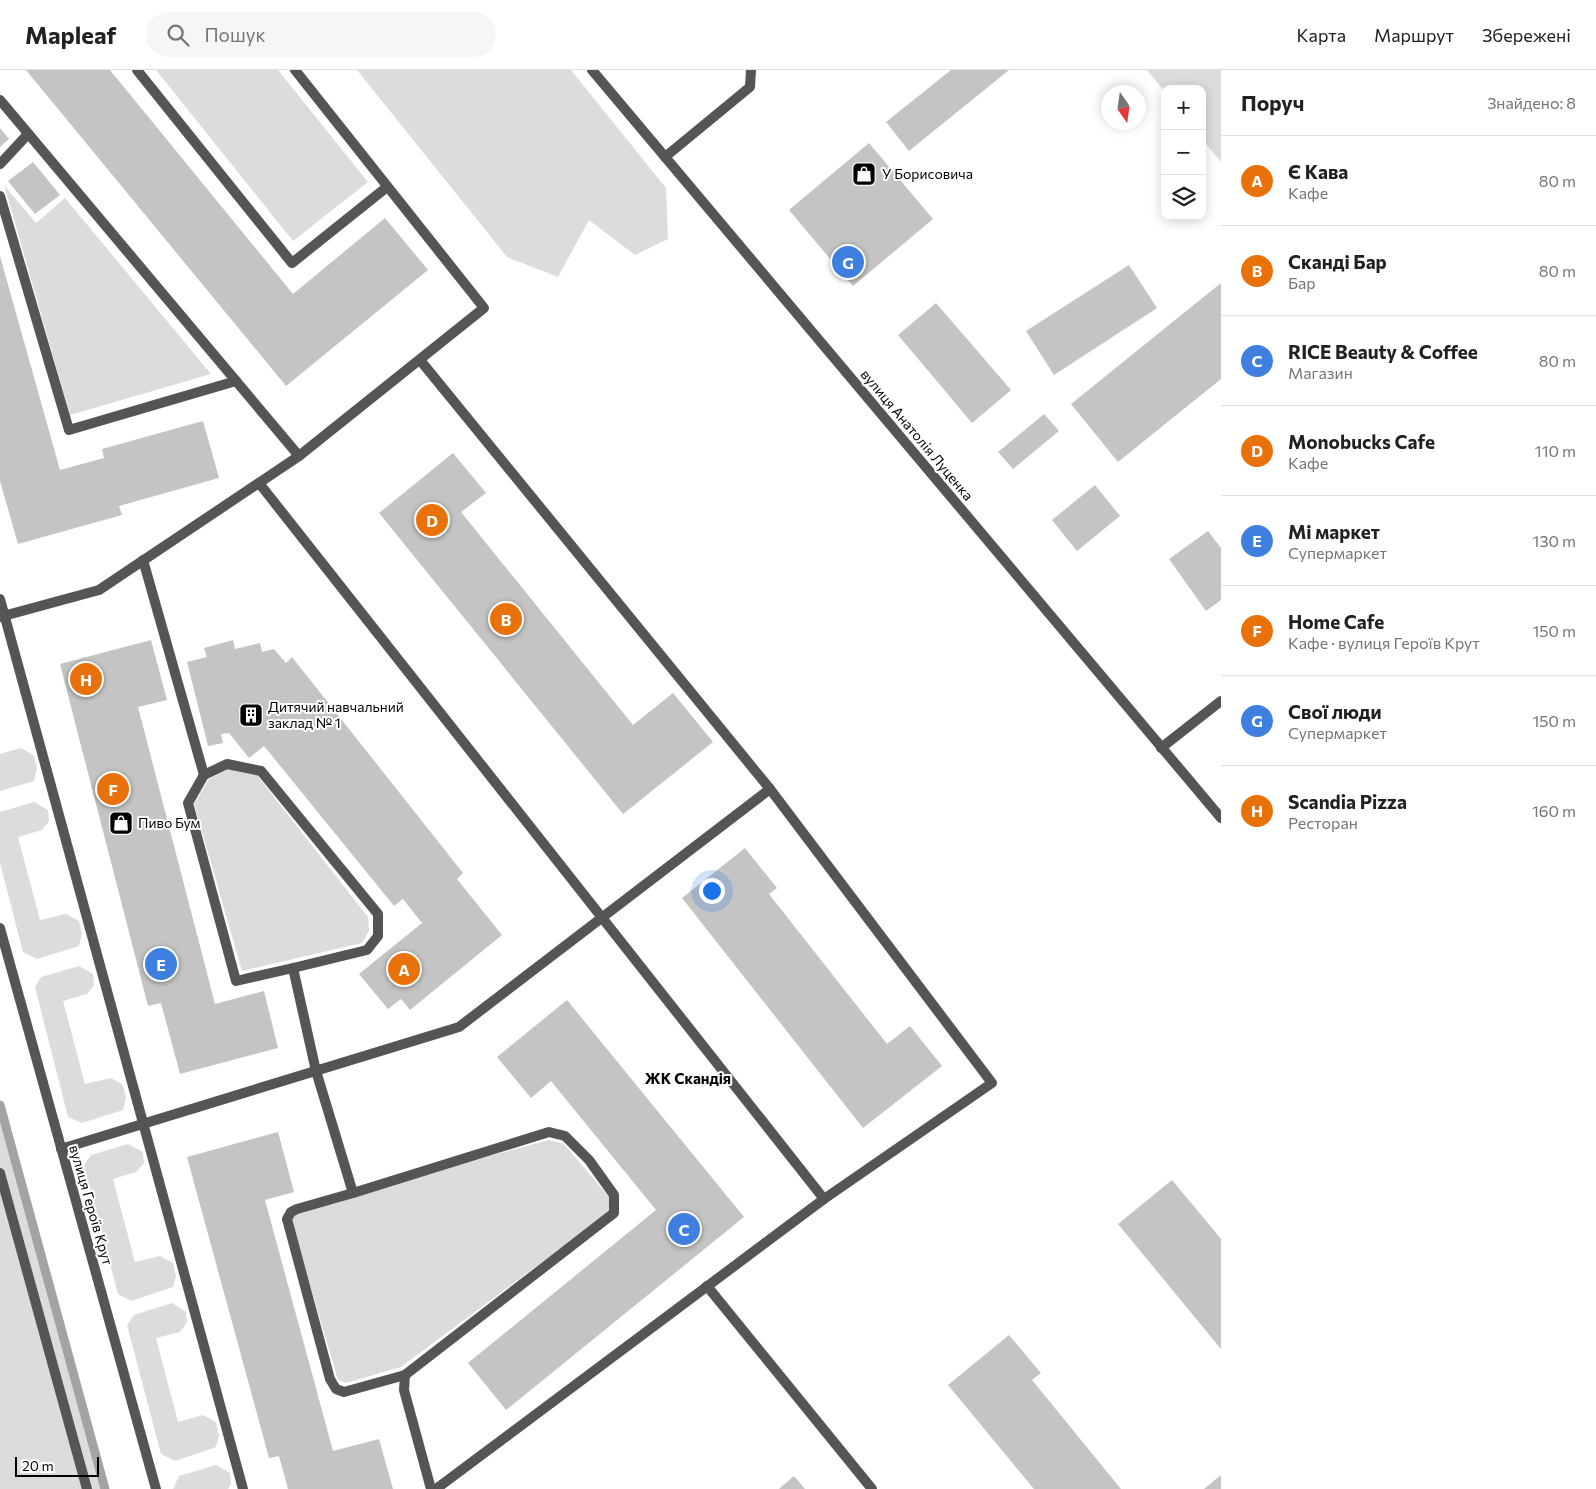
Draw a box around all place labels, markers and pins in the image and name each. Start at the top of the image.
shop icon: У Борисовича [851,161,877,187]
place label: У Борисовича [882,165,973,182]
pin: G [832,243,864,281]
pin: D [416,501,448,539]
pin: B [490,600,522,638]
pin: H [70,660,102,698]
place label: Дитячий навчальний заклад № 1 [268,698,404,731]
building icon: Дитячий навчальний заклад № 1 [238,702,264,728]
pin: F [97,770,129,808]
shop icon: Пиво Бум [108,810,134,836]
place label: Пиво Бум [138,814,201,831]
pin: E [145,945,177,983]
pin: A [388,950,420,988]
pin: C [668,1210,700,1248]

